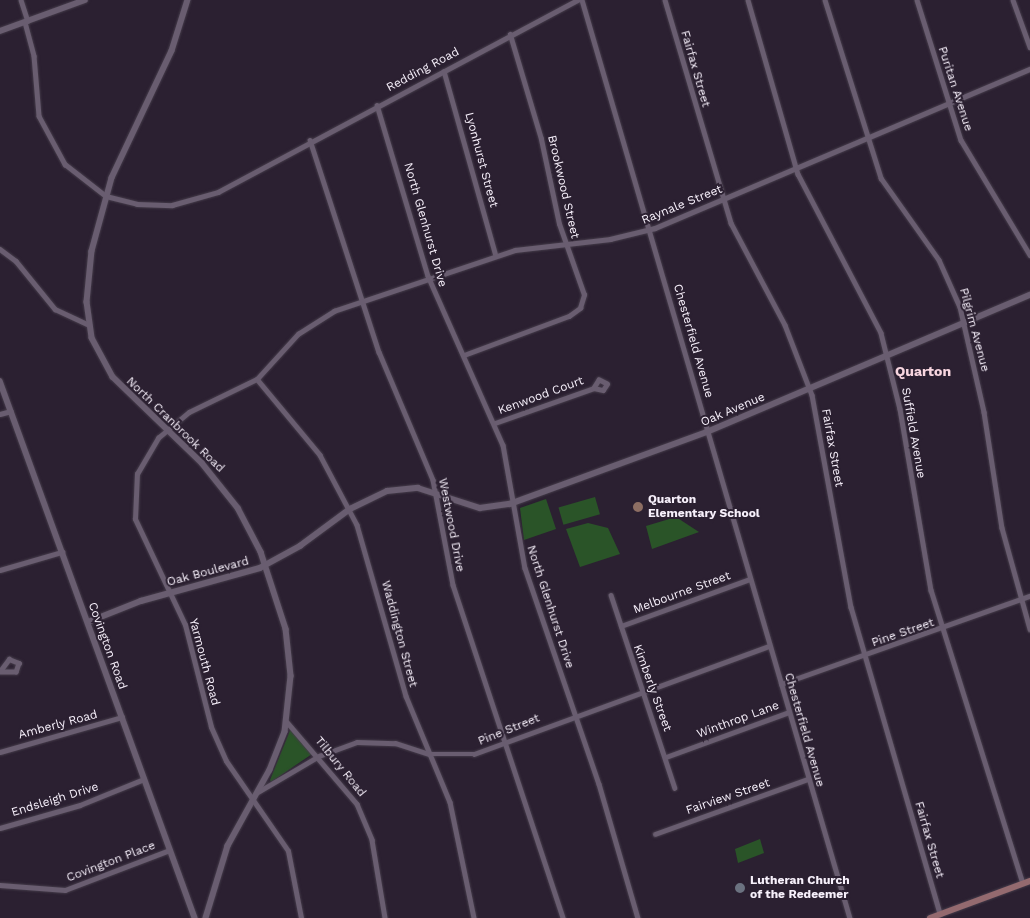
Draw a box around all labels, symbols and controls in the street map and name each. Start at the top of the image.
street label: Fairfax Street [677,29,713,109]
street label: Redding Road [384,45,462,95]
street label: Puritan Avenue [934,45,976,133]
street label: Lyonhurst Street [461,111,501,209]
street label: Brookwood Street [544,134,582,240]
street label: North Glenhurst Drive [400,161,450,289]
street label: Raynale Street [640,182,724,228]
street label: Chesterfield Avenue [670,282,716,400]
street label: Pilgrim Avenue [956,286,992,374]
district label: Quarton [895,363,951,379]
street label: North Cranbrook Road [123,374,227,476]
street label: Kenwood Court [496,374,586,418]
street label: Suffield Avenue [898,386,928,480]
street label: Oak Avenue [698,390,768,430]
street label: Fairfax Street [818,408,846,488]
street label: Westwood Drive [435,477,467,573]
place label: Quarton Elementary School [648,493,760,521]
marker: Quarton Elementary School [632,501,644,513]
street label: North Glenhurst Drive [523,544,577,670]
street label: Oak Boulevard [165,554,251,590]
street label: Melbourne Street [631,569,733,617]
street label: Waddington Street [378,579,420,689]
street label: Covington Road [85,600,129,692]
street label: Pine Street [870,616,936,650]
street label: Yarmouth Road [185,617,223,707]
street label: Kimberly Street [630,642,674,734]
street label: Chesterfield Avenue [781,671,827,789]
street label: Winthrop Lane [695,698,781,742]
street label: Amberly Road [17,707,99,743]
street label: Pine Street [476,711,542,749]
street label: Tilbury Road [311,734,369,800]
street label: Fairview Street [684,776,772,818]
street label: Endsleigh Drive [10,780,100,820]
street label: Fairfax Street [911,800,947,880]
street label: Covington Place [65,838,157,886]
place label: Lutheran Church of the Redeemer [750,874,850,902]
marker: Lutheran Church of the Redeemer [734,882,746,894]

